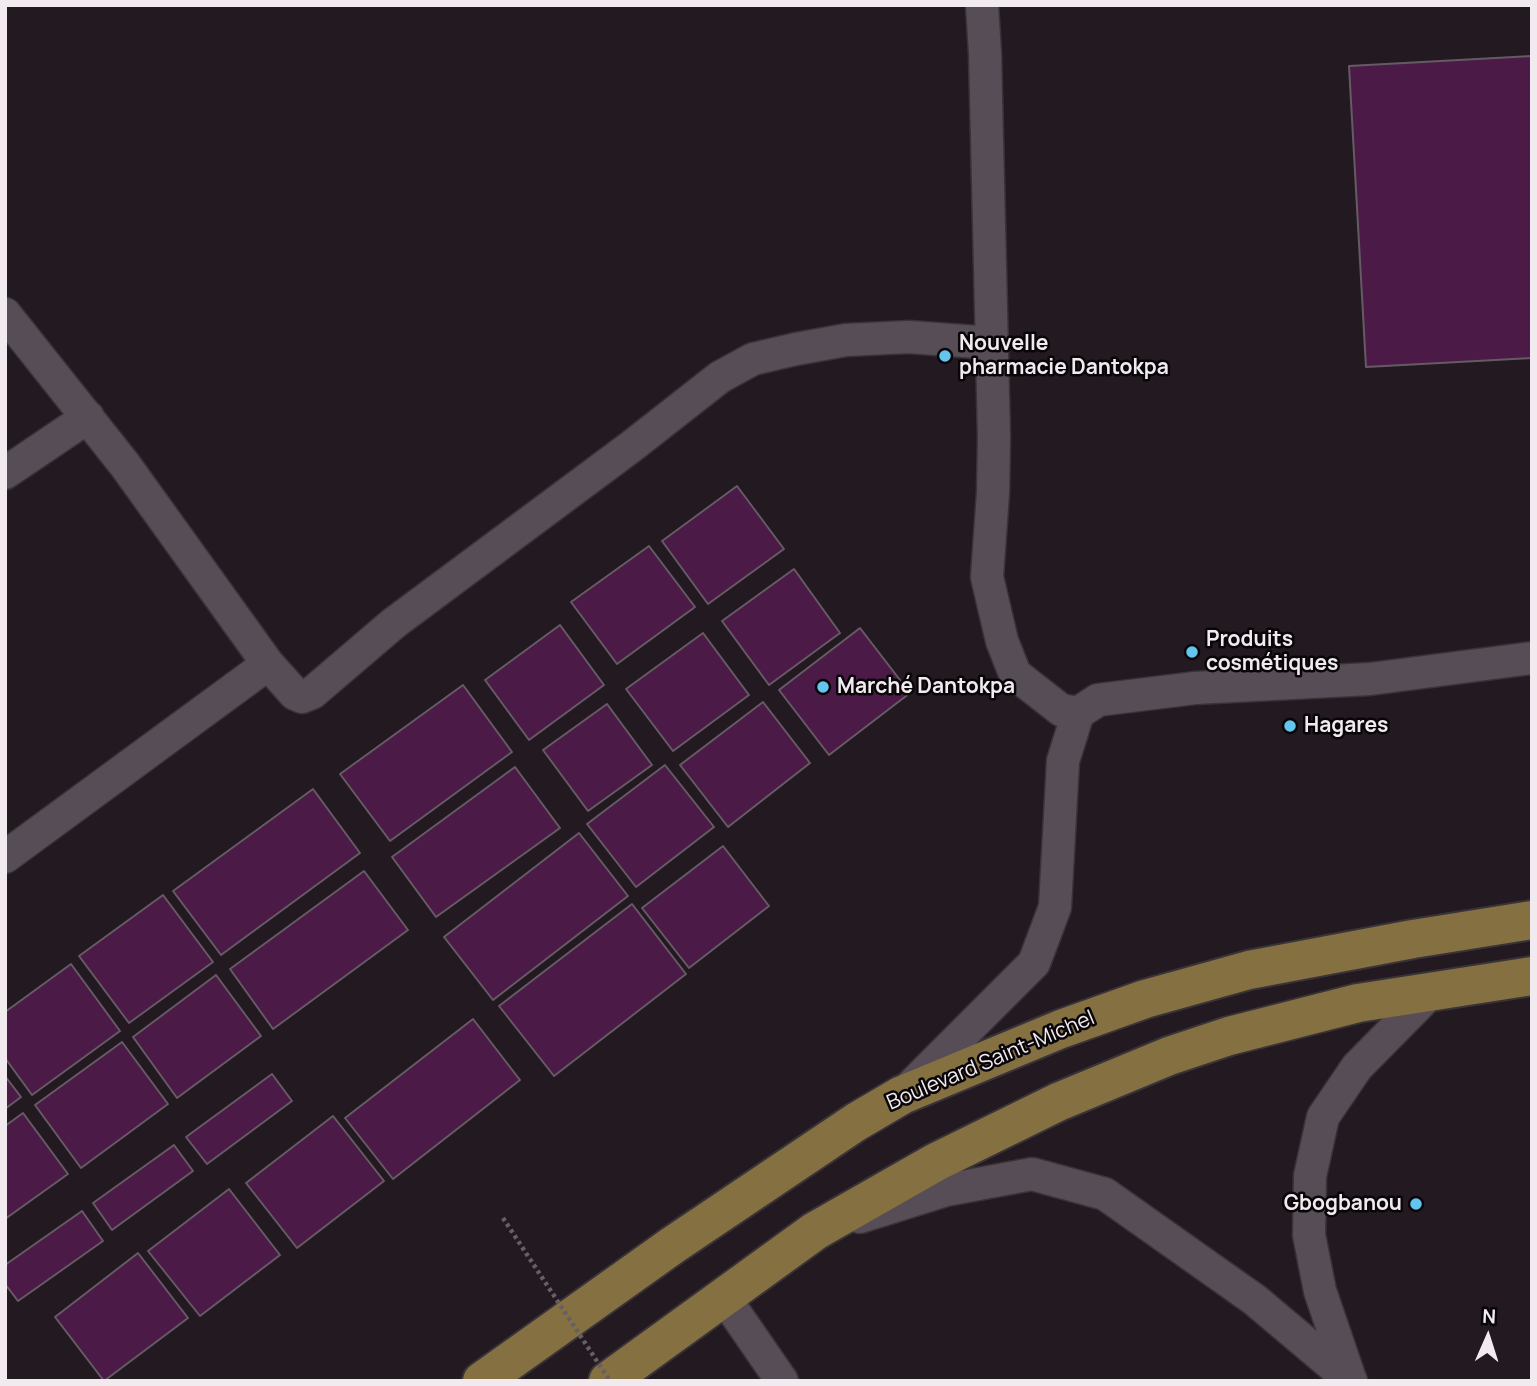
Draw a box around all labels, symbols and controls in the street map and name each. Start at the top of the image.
place label: Nouvelle pharmacie Dantokpa [959,331,1169,381]
marker: Nouvelle pharmacie Dantokpa [937,348,953,364]
place label: Produits cosmétiques [1206,627,1338,677]
marker: Produits cosmétiques [1184,644,1200,660]
place label: Marché Dantokpa [837,674,1015,700]
marker: Marché Dantokpa [815,679,831,695]
place label: Hagares [1304,713,1388,739]
marker: Hagares [1282,718,1298,734]
street label: Boulevard Saint-Michel [883,1006,1099,1116]
place label: Gbogbanou [1284,1191,1402,1217]
marker: Gbogbanou [1408,1196,1424,1212]
north arrow [1453,1302,1523,1372]
text: N [1482,1303,1497,1329]

